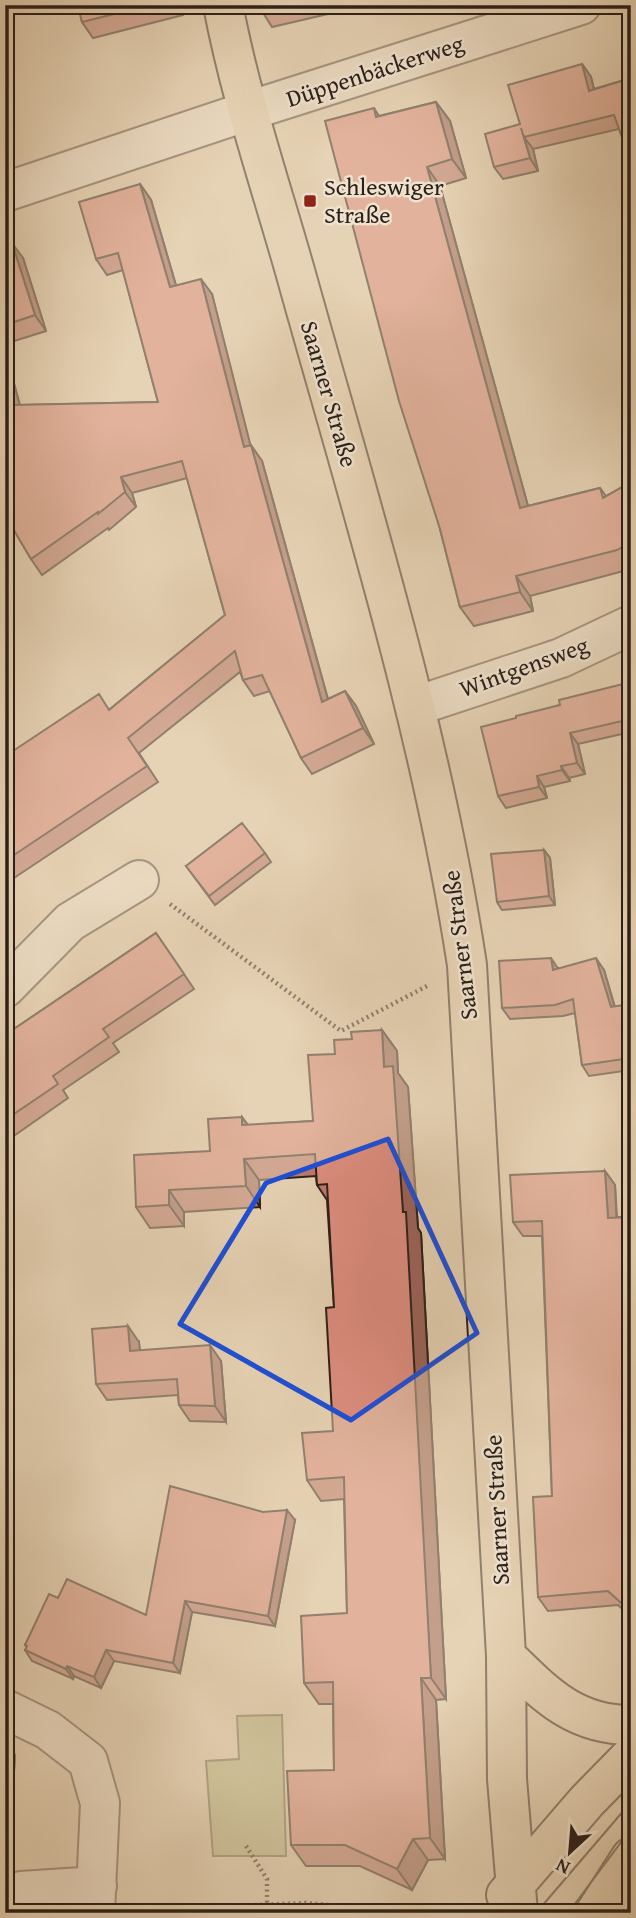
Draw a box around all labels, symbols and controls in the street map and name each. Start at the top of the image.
street label: Düppenbäckerweg [282,25,468,116]
place label: Schleswiger Straße [324,169,444,232]
marker: Schleswiger Straße [302,193,318,209]
street label: Saarner Straße [292,317,367,471]
street label: Wintgensweg [454,627,593,706]
street label: Saarner Straße [433,868,486,1022]
street label: Saarner Straße [475,1434,518,1586]
north arrow [534,1816,604,1886]
text: N [550,1852,574,1883]

